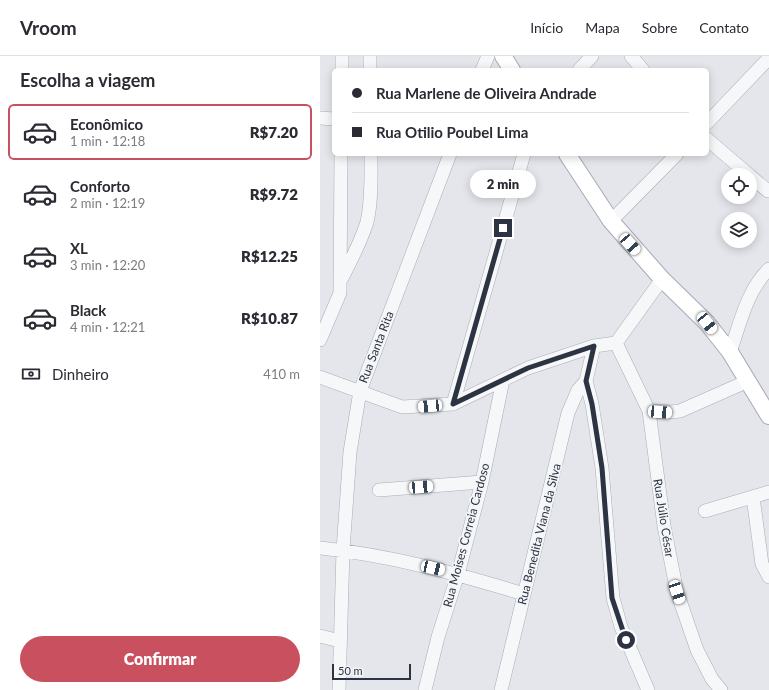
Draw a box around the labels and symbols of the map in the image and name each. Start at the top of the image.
callout: 2 min [470,170,536,198]
route end [494,219,512,237]
car [618,231,642,257]
street label: Rua Santa Rita [355,309,397,385]
car [695,310,719,336]
car [418,399,442,413]
car [648,405,672,419]
street label: Rua Moises Correia Cardoso [440,461,493,609]
street label: Rua Benedita Viana da Silva [514,462,564,606]
street label: Rua Júlio César [650,478,678,559]
car [409,480,433,494]
car [420,559,446,577]
car [667,579,687,605]
route start [617,631,635,649]
scale bar [332,662,411,681]

